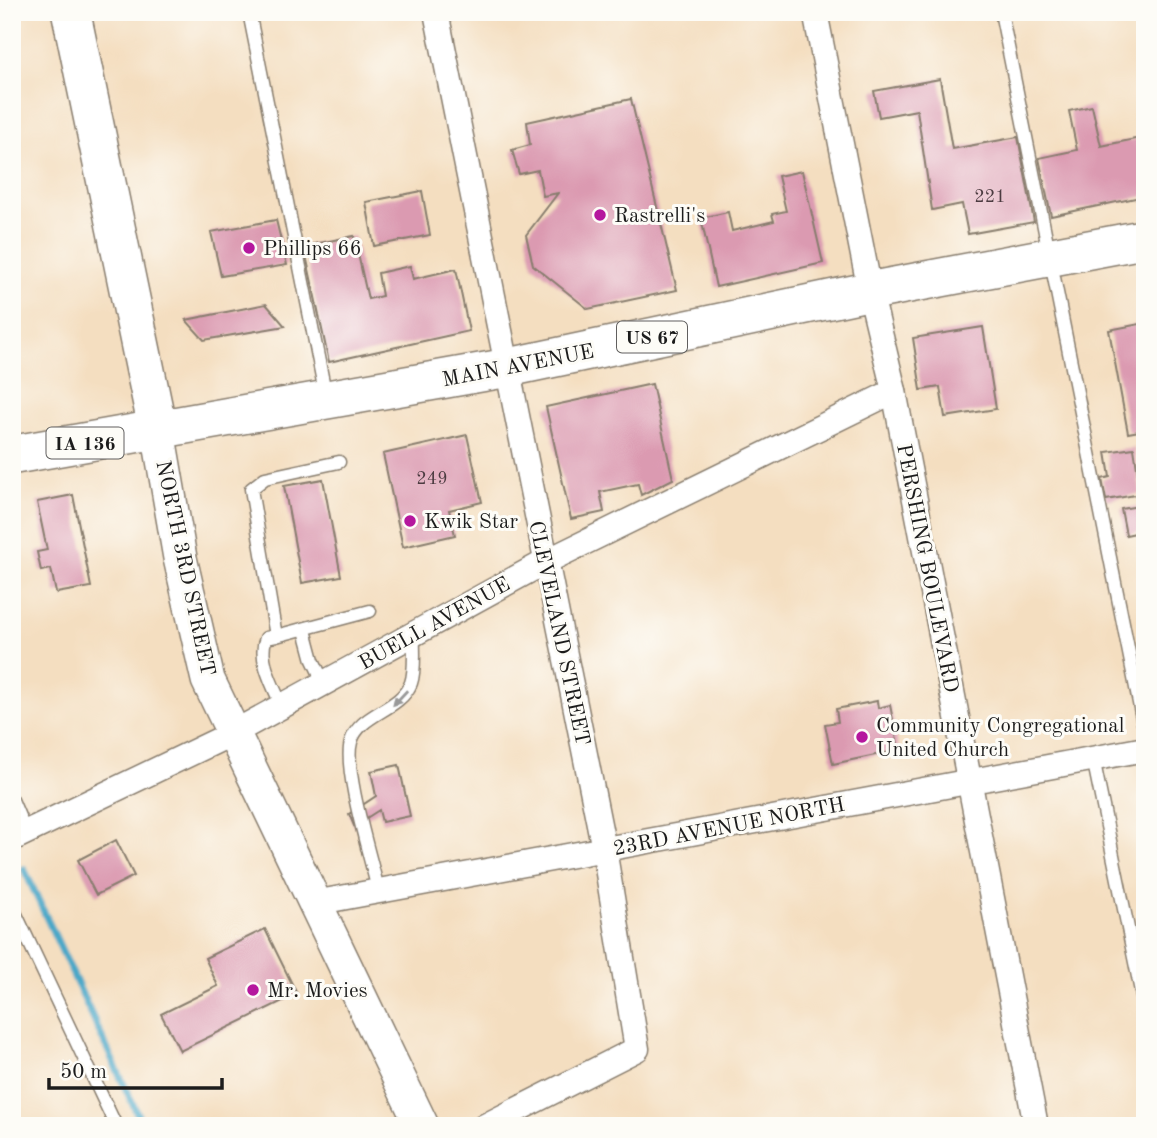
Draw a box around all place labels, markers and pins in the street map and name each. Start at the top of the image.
place label: Rastrelli's [614,206,705,227]
marker: Rastrelli's [592,207,608,223]
place label: Phillips 66 [263,239,362,260]
marker: Phillips 66 [241,240,257,256]
place label: Kwik Star [424,512,518,533]
marker: Kwik Star [402,513,418,529]
place label: Community Congregational United Church [876,716,1125,761]
marker: Community Congregational United Church [854,729,870,745]
place label: Mr. Movies [267,981,368,1002]
marker: Mr. Movies [245,982,261,998]

